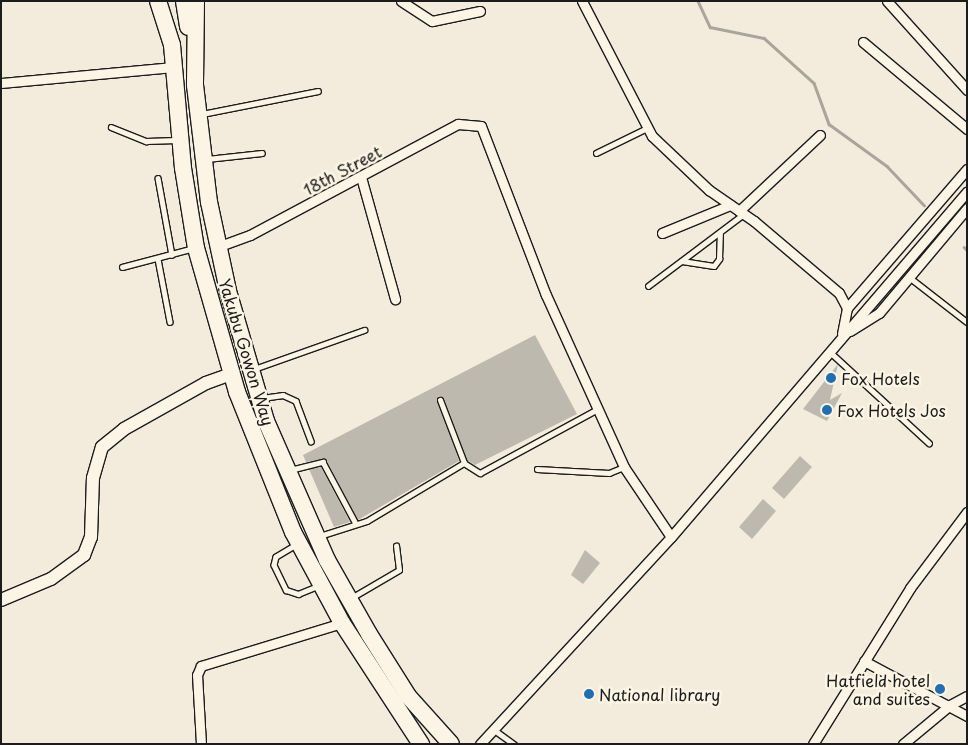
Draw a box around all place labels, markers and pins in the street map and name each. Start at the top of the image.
place label: Fox Hotels [841,368,920,388]
marker: Fox Hotels [825,372,837,384]
place label: Fox Hotels Jos [837,400,947,420]
marker: Fox Hotels Jos [821,404,833,416]
place label: Hatfield hotel and suites [826,670,930,708]
marker: Hatfield hotel and suites [934,683,946,695]
place label: National library [599,684,721,704]
marker: National library [583,688,595,700]

